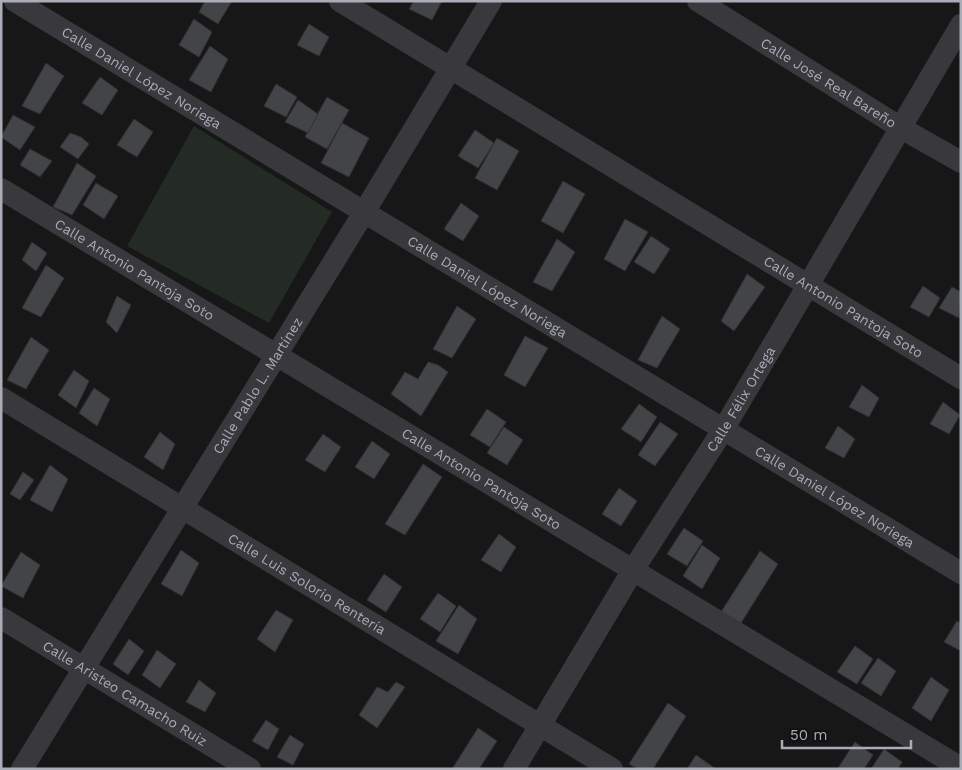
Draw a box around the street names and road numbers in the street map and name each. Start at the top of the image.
street label: Calle Daniel López Noriega [59,23,224,132]
street label: Calle José Real Bareño [758,34,899,131]
street label: Calle Antonio Pantoja Soto [52,215,217,324]
street label: Calle Daniel López Noriega [405,232,570,341]
street label: Calle Antonio Pantoja Soto [761,252,926,361]
street label: Calle Pablo L. Martínez [210,314,306,457]
street label: Calle Félix Ortega [703,343,778,455]
street label: Calle Antonio Pantoja Soto [399,425,564,533]
street label: Calle Daniel López Noriega [752,442,917,551]
street label: Calle Luis Solorio Rentería [225,530,389,638]
street label: Calle Aristeo Camacho Ruiz [40,637,210,749]

